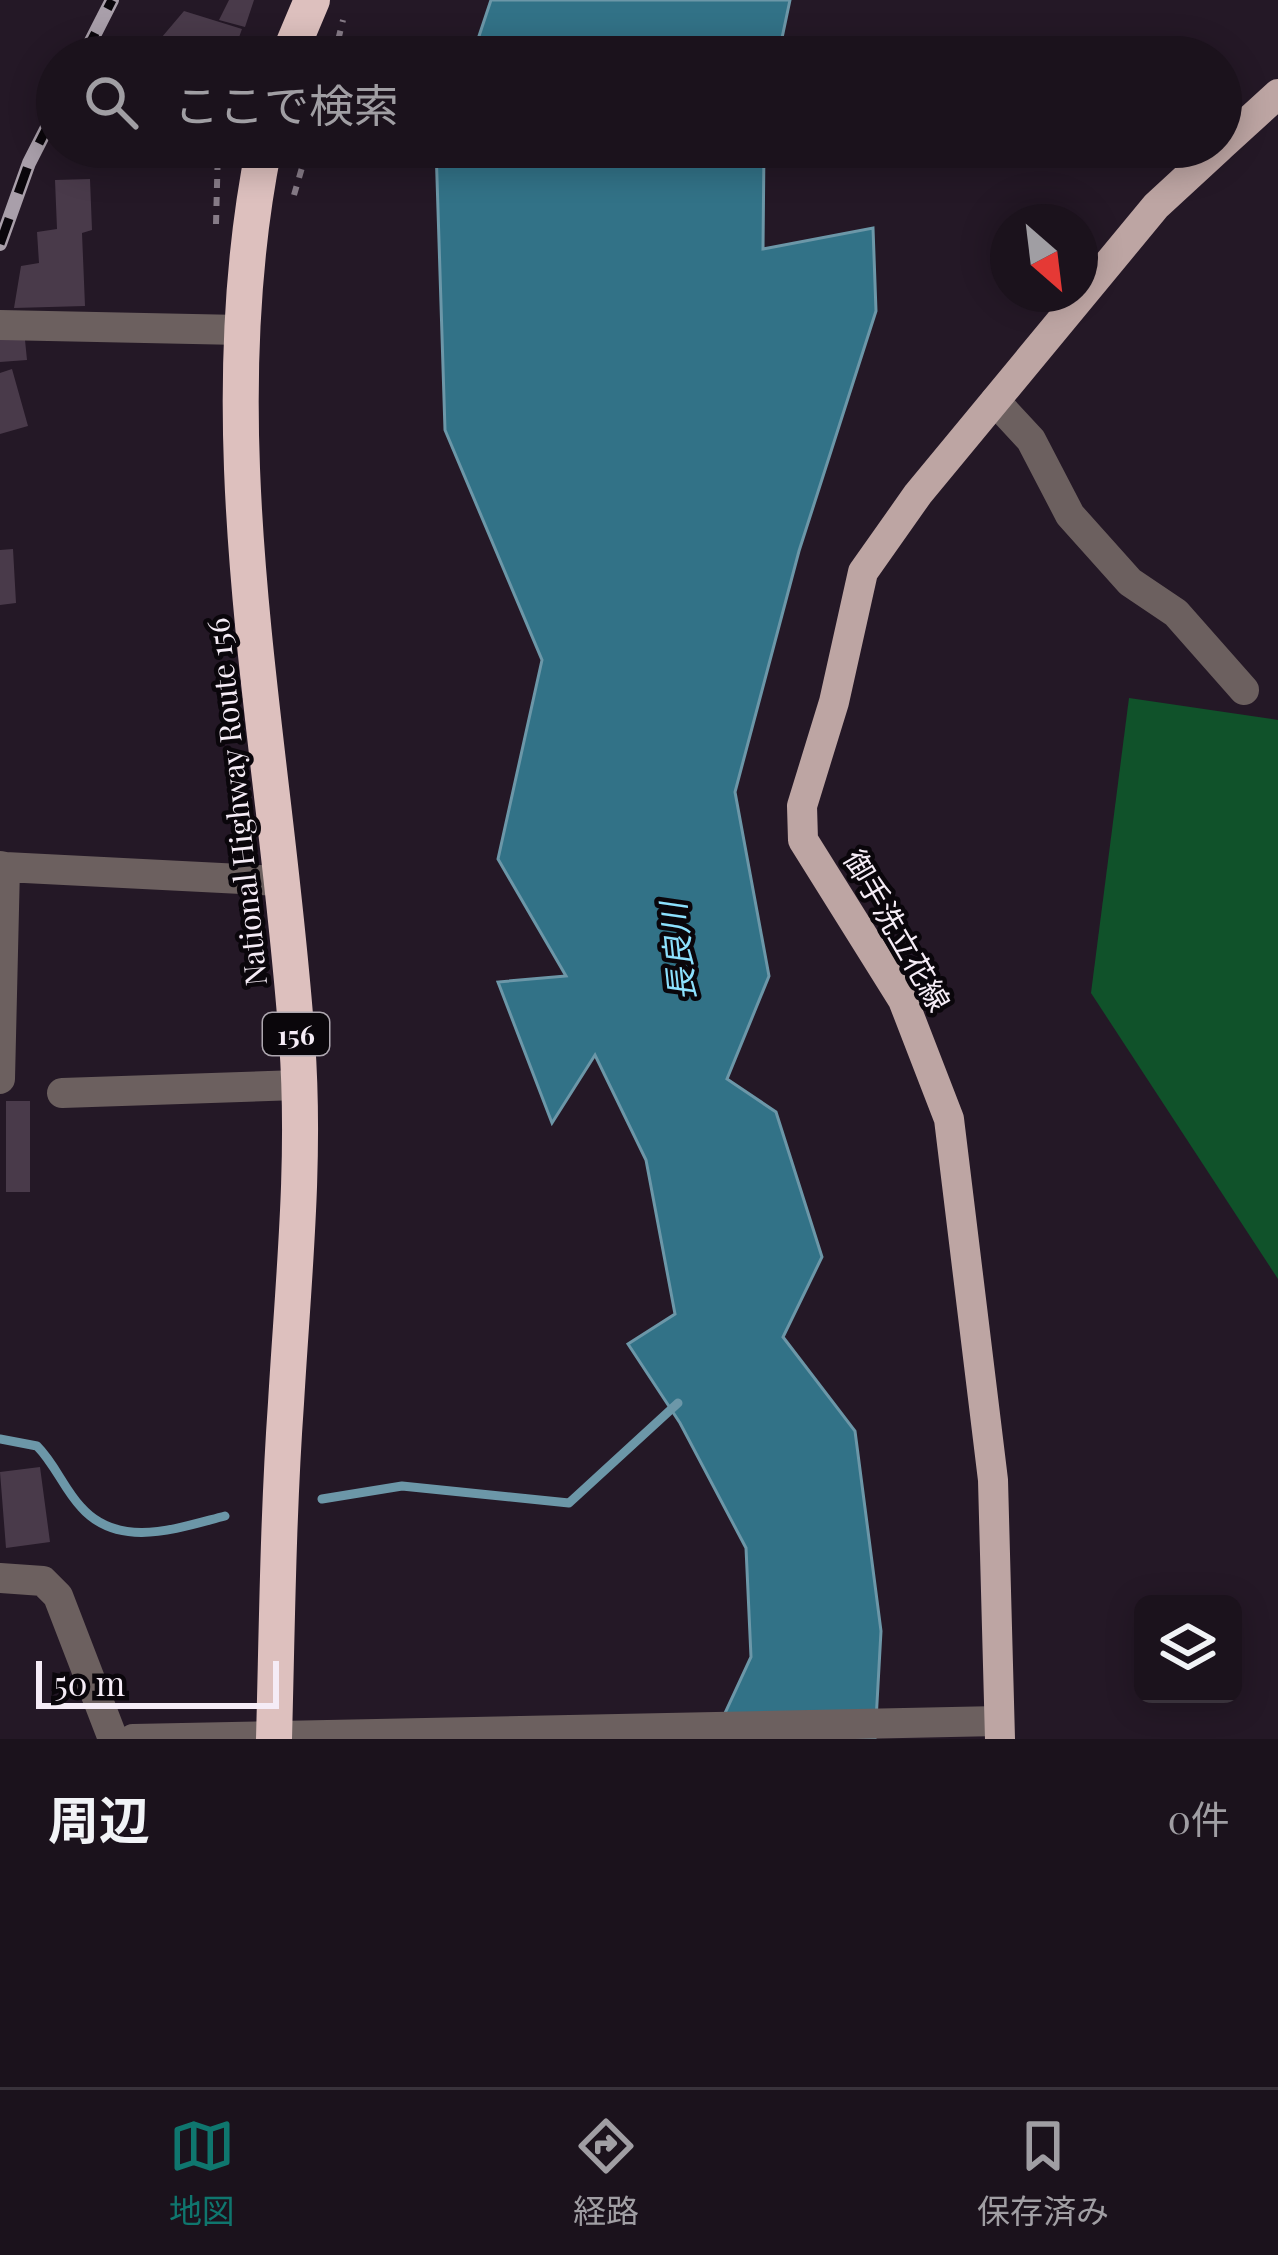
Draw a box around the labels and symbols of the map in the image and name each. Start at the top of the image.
north arrow [990,204,1098,312]
street label: National Highway Route 156 [197,616,275,988]
street label: 御手洗立花線 [836,842,960,1018]
water label: 長良川 [649,897,703,1004]
road number: 156 [263,1013,329,1055]
scale bar [36,1655,279,1708]

